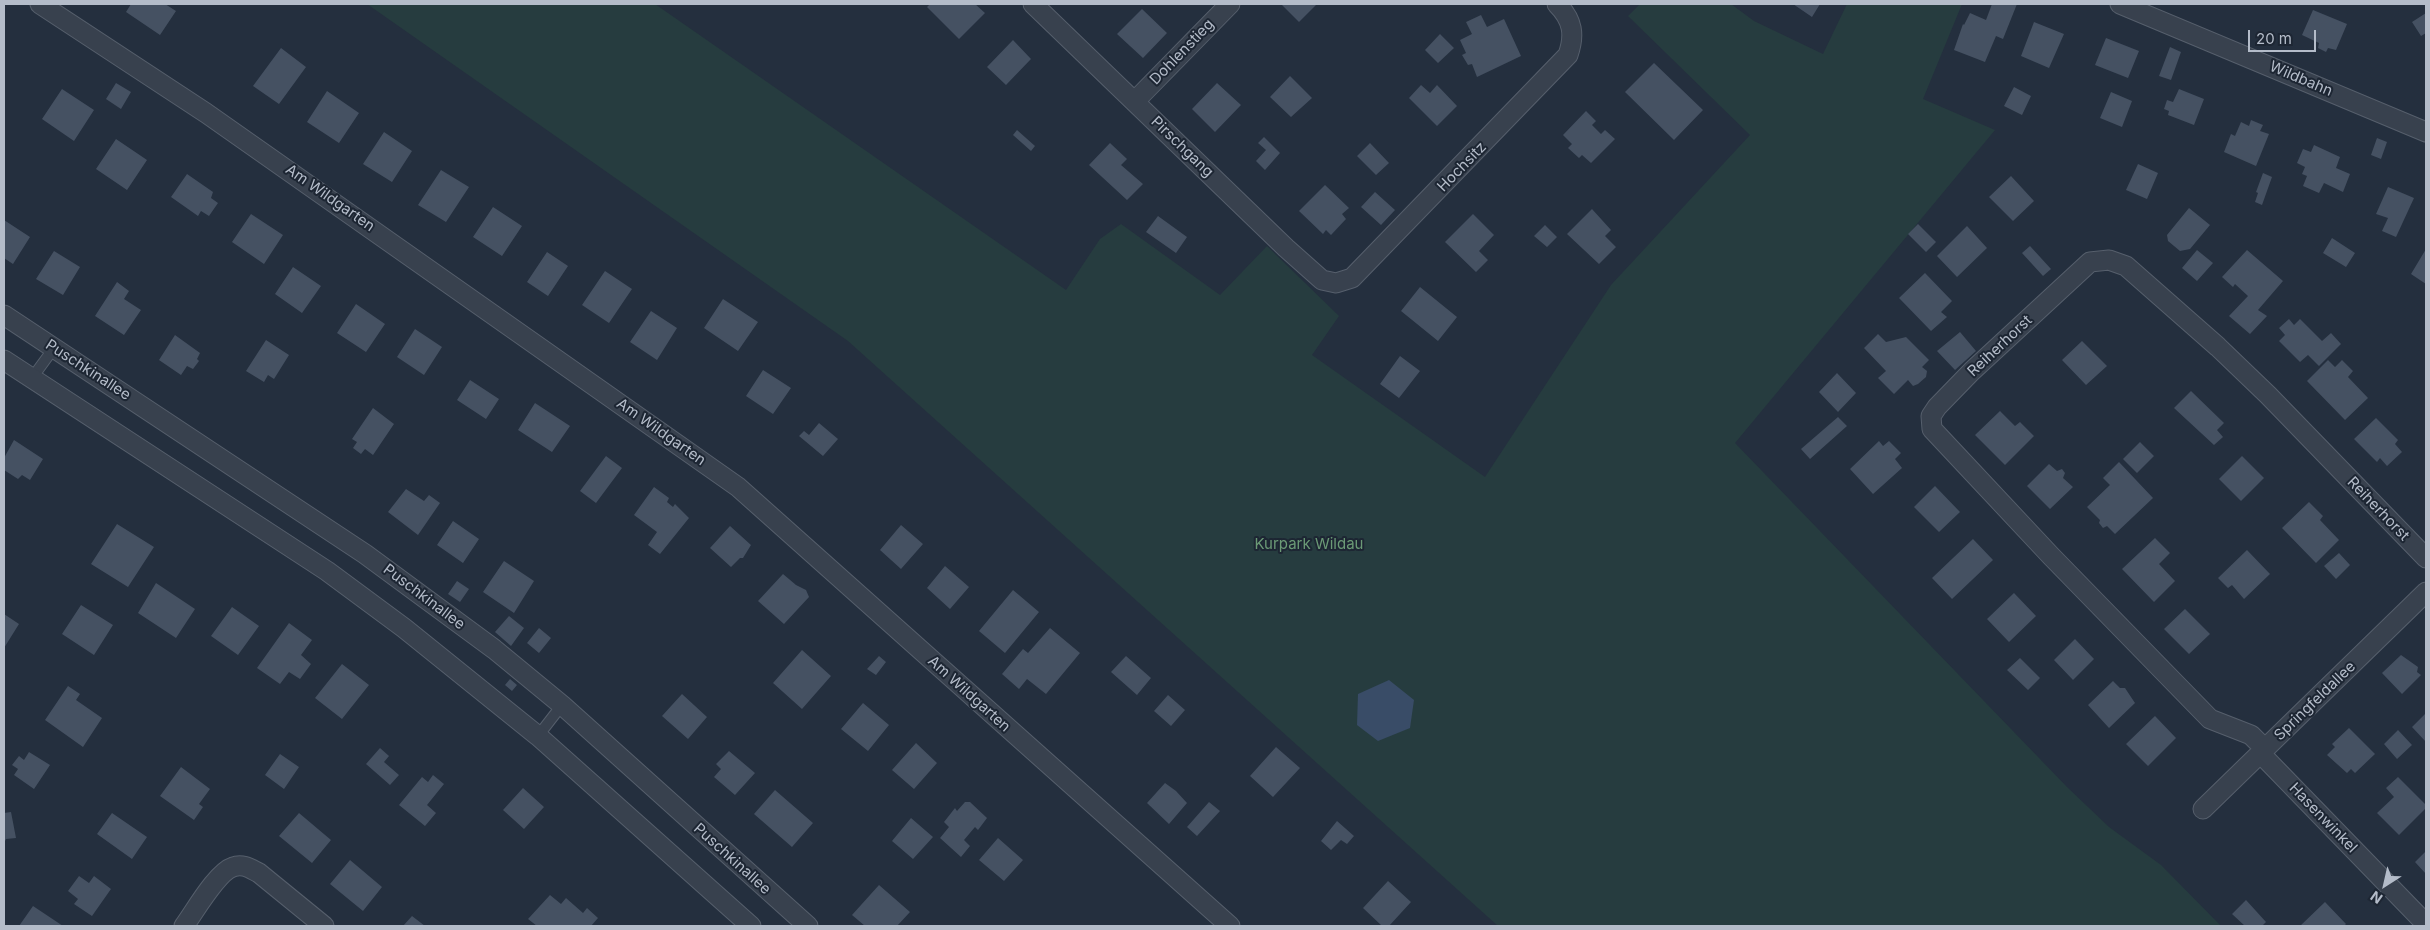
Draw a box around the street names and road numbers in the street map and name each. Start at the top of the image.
street label: Dohlenstieg [1146,15,1218,89]
street label: Wildbahn [2267,58,2335,100]
street label: Pirschgang [1147,113,1217,181]
street label: Hochsitz [1434,138,1490,196]
street label: Am Wildgarten [282,161,378,235]
street label: Reiherhorst [1964,312,2036,380]
street label: Puschkinallee [42,336,134,404]
street label: Am Wildgarten [613,395,709,469]
street label: Reiherhorst [2343,473,2413,545]
street label: Puschkinallee [380,560,468,634]
street label: Am Wildgarten [924,652,1014,736]
street label: Springfeldallee [2271,658,2359,744]
street label: Hasenwinkel [2285,779,2361,857]
street label: Puschkinallee [690,820,774,898]

